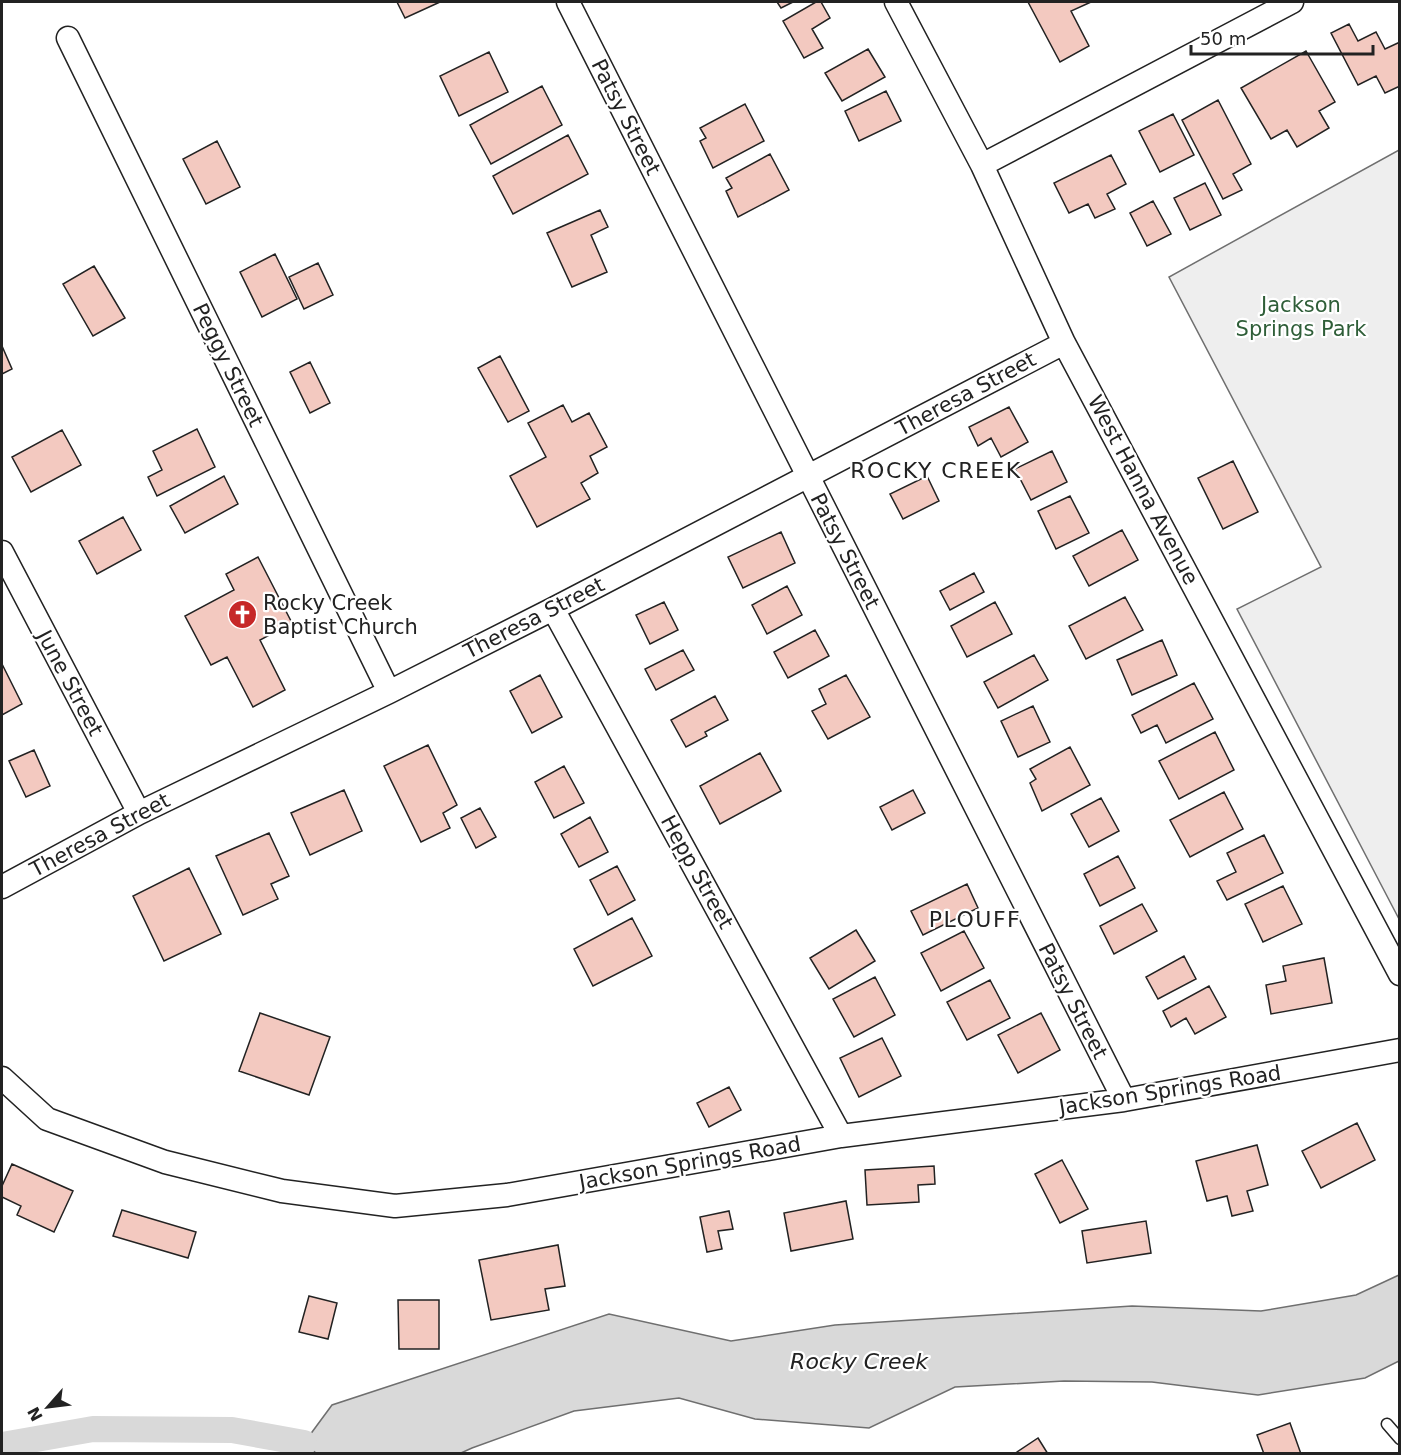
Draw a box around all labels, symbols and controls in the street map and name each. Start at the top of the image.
scale bar [1191,18,1372,56]
text: 50 m [1200,28,1246,49]
street label: Patsy Street [587,55,665,179]
park label: Jackson Springs Park [1236,293,1367,341]
street label: Peggy Street [188,299,268,431]
street label: Theresa Street [891,347,1040,441]
street label: West Hanna Avenue [1083,391,1203,589]
district label: ROCKY CREEK [850,458,1022,483]
street label: Patsy Street [806,489,884,613]
street label: Theresa Street [459,572,608,664]
place label: Rocky Creek Baptist Church [263,591,418,639]
church icon: Rocky Creek Baptist Church [226,599,258,631]
street label: June Street [31,624,108,740]
street label: Theresa Street [25,788,174,882]
street label: Hepp Street [656,811,738,933]
district label: PLOUFF [929,907,1021,932]
street label: Patsy Street [1034,939,1112,1063]
street label: Jackson Springs Road [1055,1061,1283,1120]
street label: Jackson Springs Road [575,1132,803,1195]
water label: Rocky Creek [790,1349,929,1374]
north arrow [18,1377,78,1437]
text: N [24,1403,47,1424]

